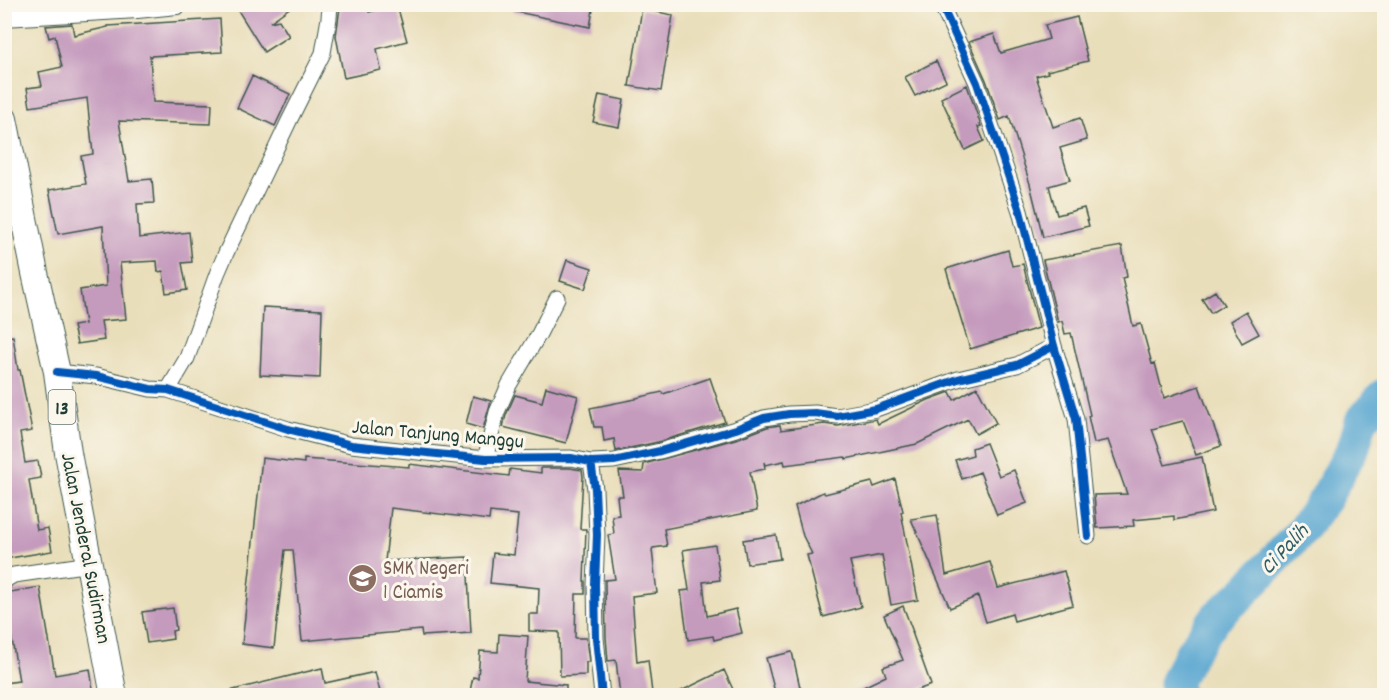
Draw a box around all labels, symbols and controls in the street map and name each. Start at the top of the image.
road number: 13 [48,390,76,424]
street label: Jalan Tanjung Manggu [351,414,525,458]
street label: Jalan Jenderal Sudirman [51,451,117,647]
water label: Ci Palih [1254,517,1318,583]
place label: SMK Negeri 1 Ciamis [383,555,469,609]
school or university icon: SMK Negeri 1 Ciamis [346,563,378,595]

